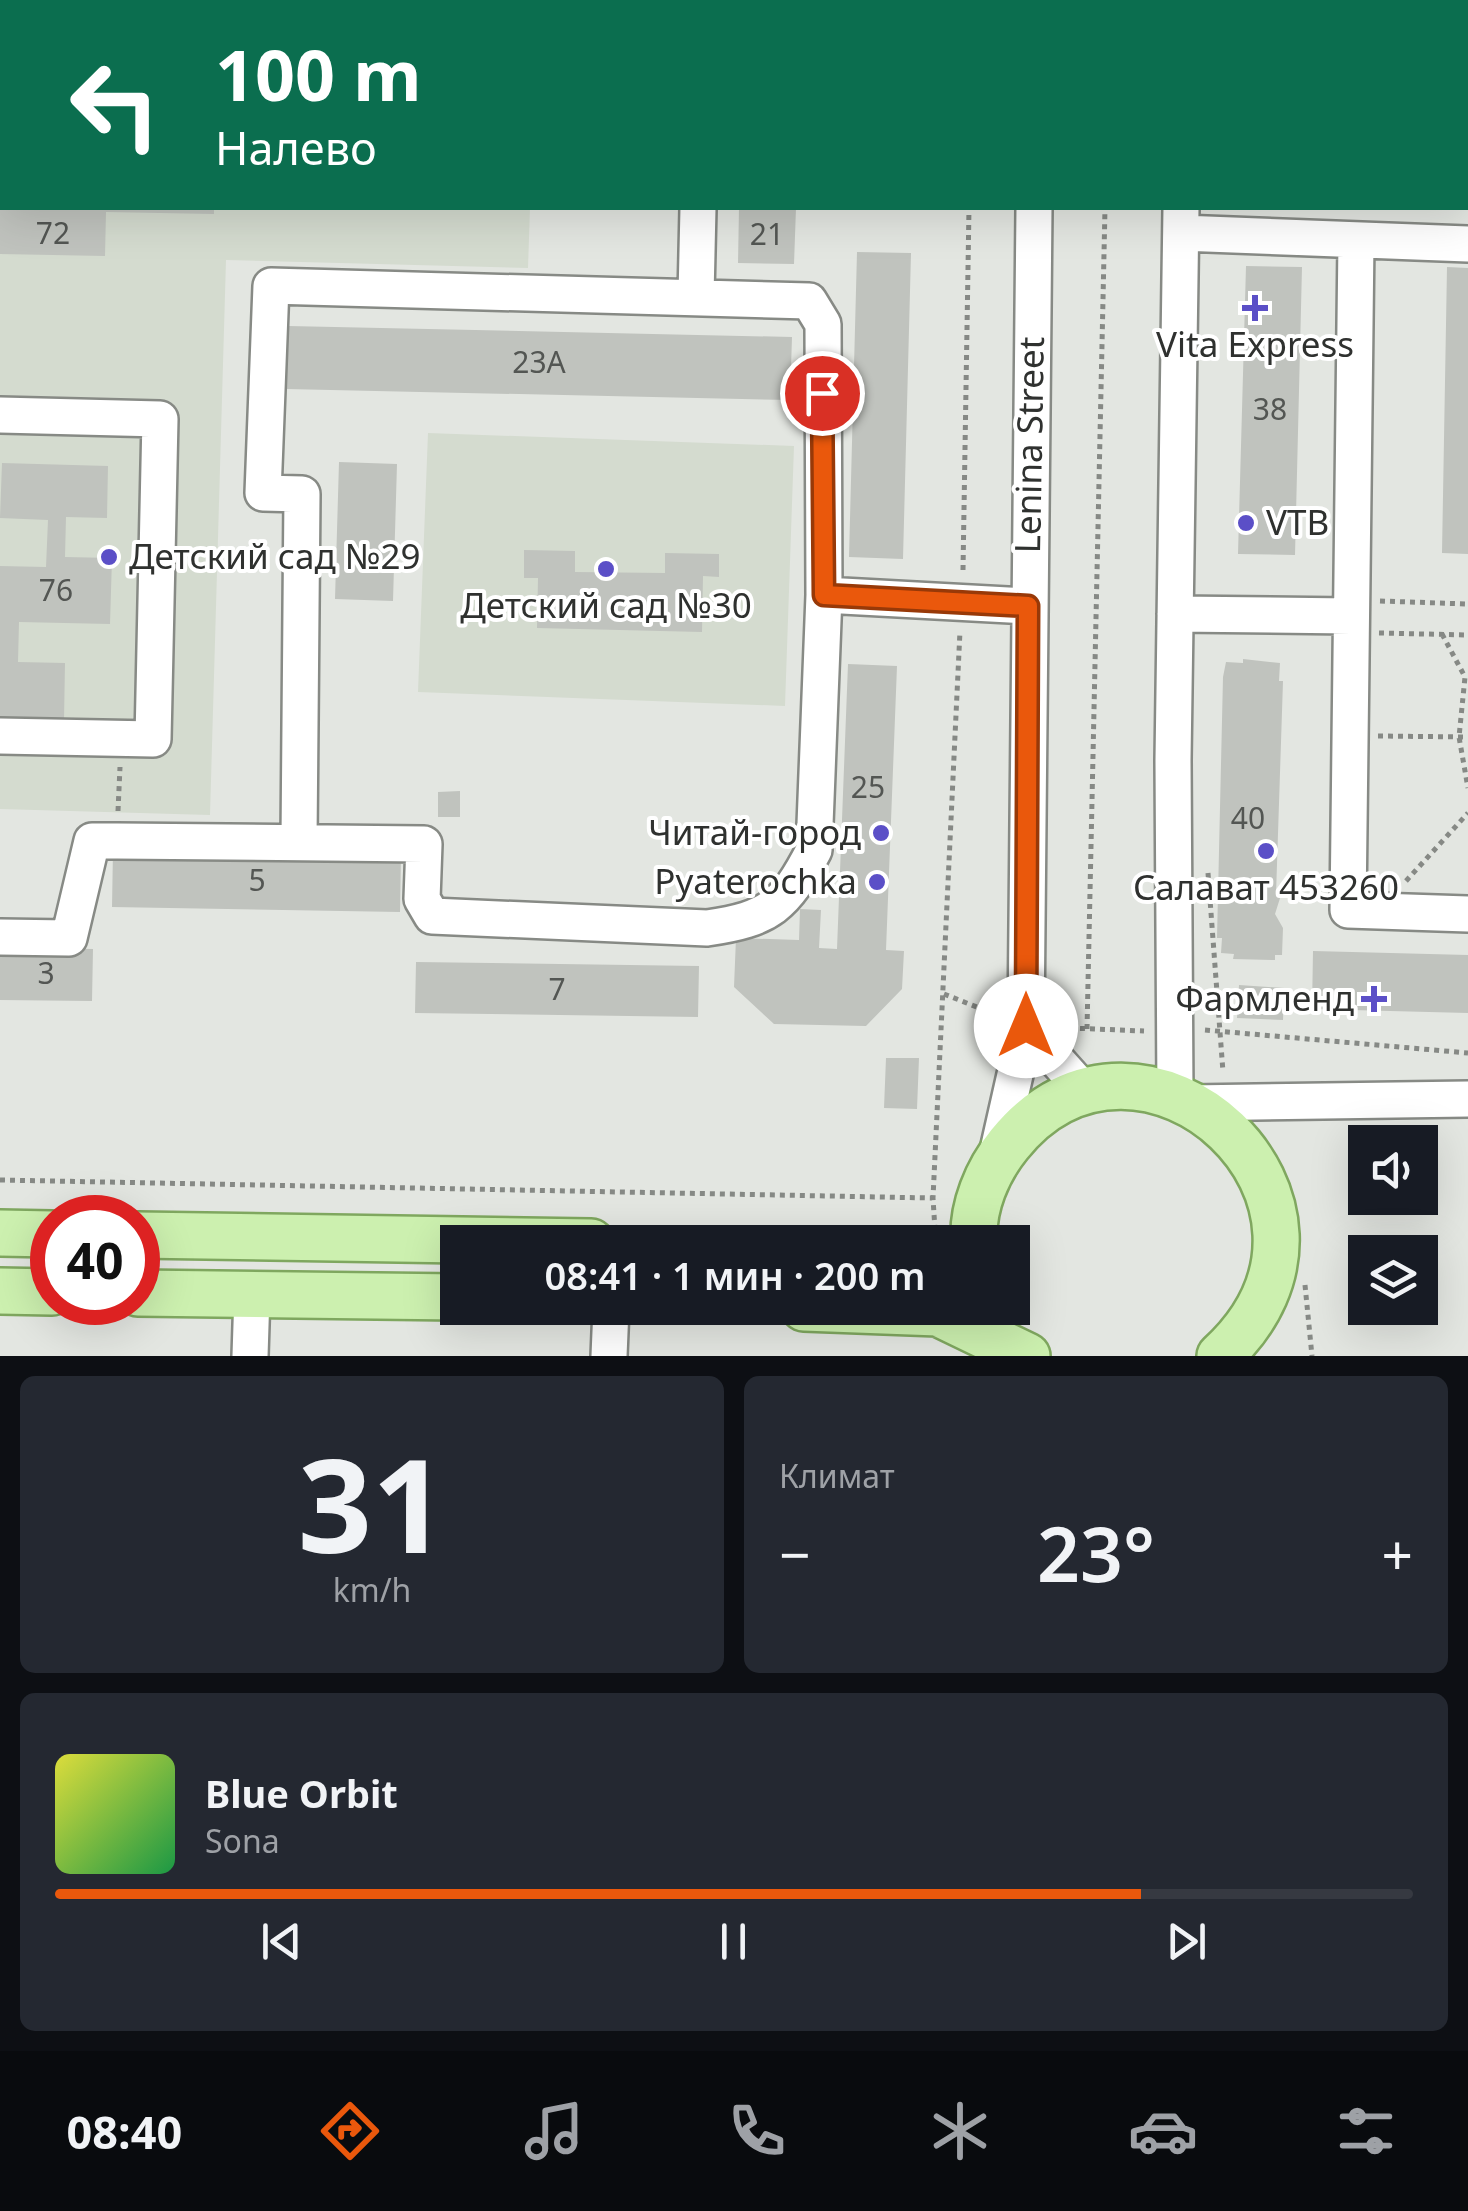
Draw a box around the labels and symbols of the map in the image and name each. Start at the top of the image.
house number: 72 [36,212,70,253]
house number: 21 [750,213,784,254]
marker: Vita Express [1244,297,1266,319]
place label: Vita Express [1156,320,1354,367]
street label: Lenina Street [1003,336,1054,554]
house number: 23А [512,341,567,382]
pin [780,351,865,436]
house number: 38 [1253,388,1287,429]
place label: VTB [1266,498,1329,545]
marker: VTB [1235,512,1257,534]
place label: Детский сад №29 [129,532,421,579]
marker: Детский сад №29 [98,546,120,568]
marker: Детский сад №30 [595,558,617,580]
house number: 76 [39,569,73,610]
place label: Детский сад №30 [460,581,752,628]
house number: 25 [851,766,885,807]
house number: 40 [1231,797,1265,838]
place label: Читай-город [648,808,861,855]
marker: Читай-город [870,822,892,844]
marker: Салават 453260 [1255,840,1277,862]
place label: Pyaterochka [654,857,857,904]
house number: 5 [248,859,266,900]
place label: Салават 453260 [1133,863,1399,910]
marker: Pyaterochka [866,871,888,893]
house number: 3 [37,952,55,993]
house number: 7 [548,968,566,1009]
position arrow [974,974,1078,1078]
place label: Фармленд [1175,974,1354,1021]
marker: Фармленд [1363,988,1385,1010]
speed limit sign: 40 [30,1195,160,1325]

